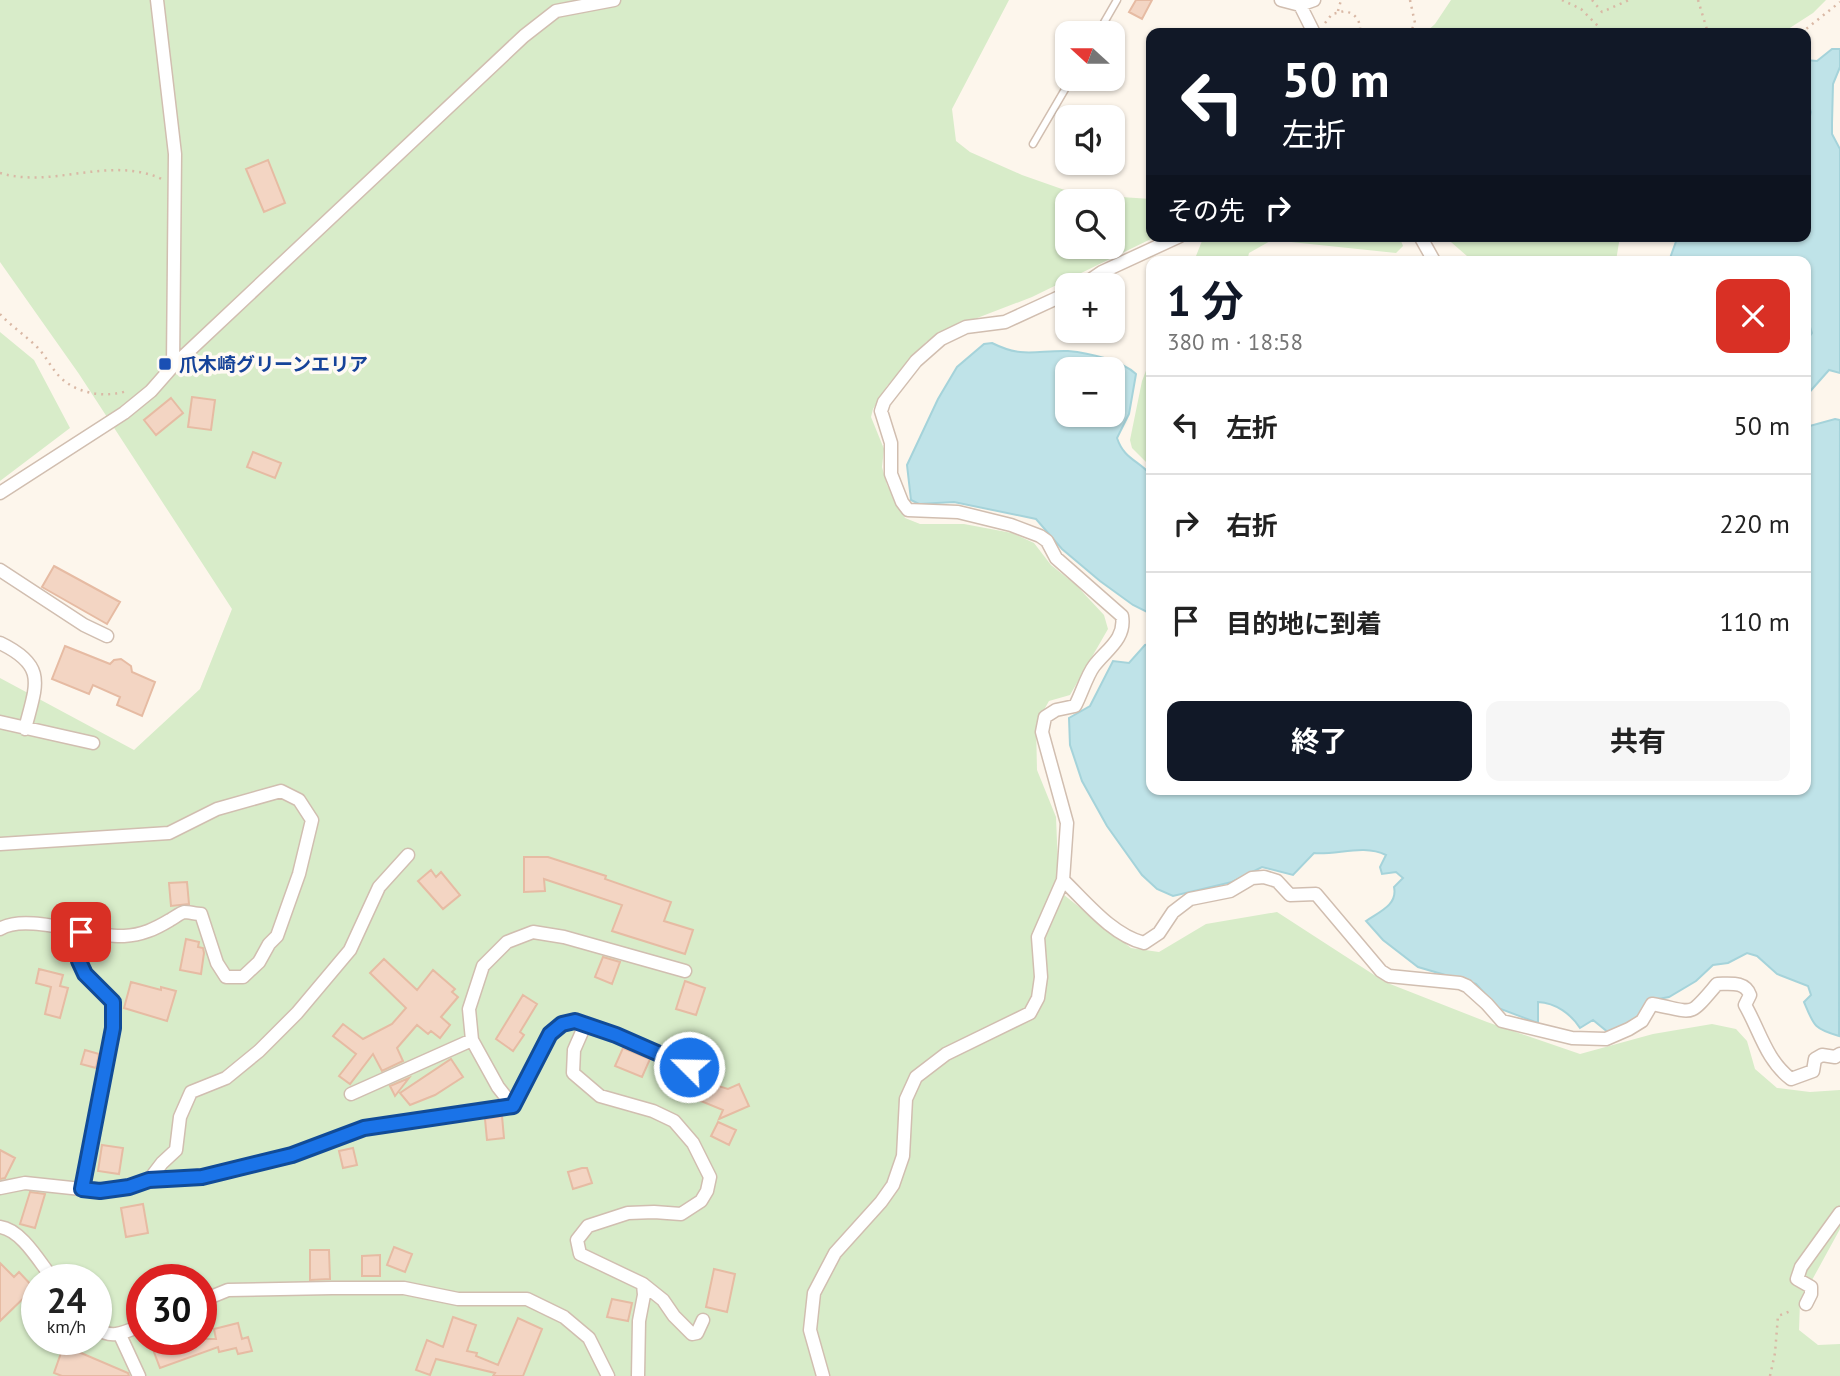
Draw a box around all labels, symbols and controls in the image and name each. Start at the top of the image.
north arrow [1055,21,1125,91]
map controls [1055,21,1125,427]
text: 50 m [1282,47,1389,111]
icon: left [1167,56,1258,147]
button: sound [1055,105,1125,175]
text: 左折 [1282,113,1346,155]
button: search [1055,189,1125,259]
icon: right [1259,189,1297,227]
text: その先 [1167,194,1245,227]
button: + [1055,273,1125,343]
text: 1 分 [1167,273,1243,328]
button: close [1716,279,1790,353]
text: 380 m · 18:58 [1167,327,1303,356]
place label: 爪木崎グリーンエリア [179,352,368,376]
marker: 爪木崎グリーンエリア [157,356,173,372]
button: − [1055,357,1125,427]
icon: left [1167,406,1205,444]
text: 50 m [1734,409,1790,442]
text: 左折 [1226,411,1278,444]
icon: right [1167,504,1205,542]
text: 220 m [1719,507,1790,540]
text: 右折 [1226,509,1278,542]
icon: arrive [1167,602,1205,640]
text: 110 m [1719,605,1790,638]
text: 目的地に到着 [1226,607,1382,640]
button: 終了 [1167,701,1472,781]
button: 共有 [1486,701,1790,781]
pin [51,902,111,962]
icon: arrive [62,913,100,951]
position arrow [652,1030,726,1104]
speed limit sign: 30 [126,1264,217,1355]
text: 24 [47,1277,86,1323]
text: km/h [47,1315,86,1338]

